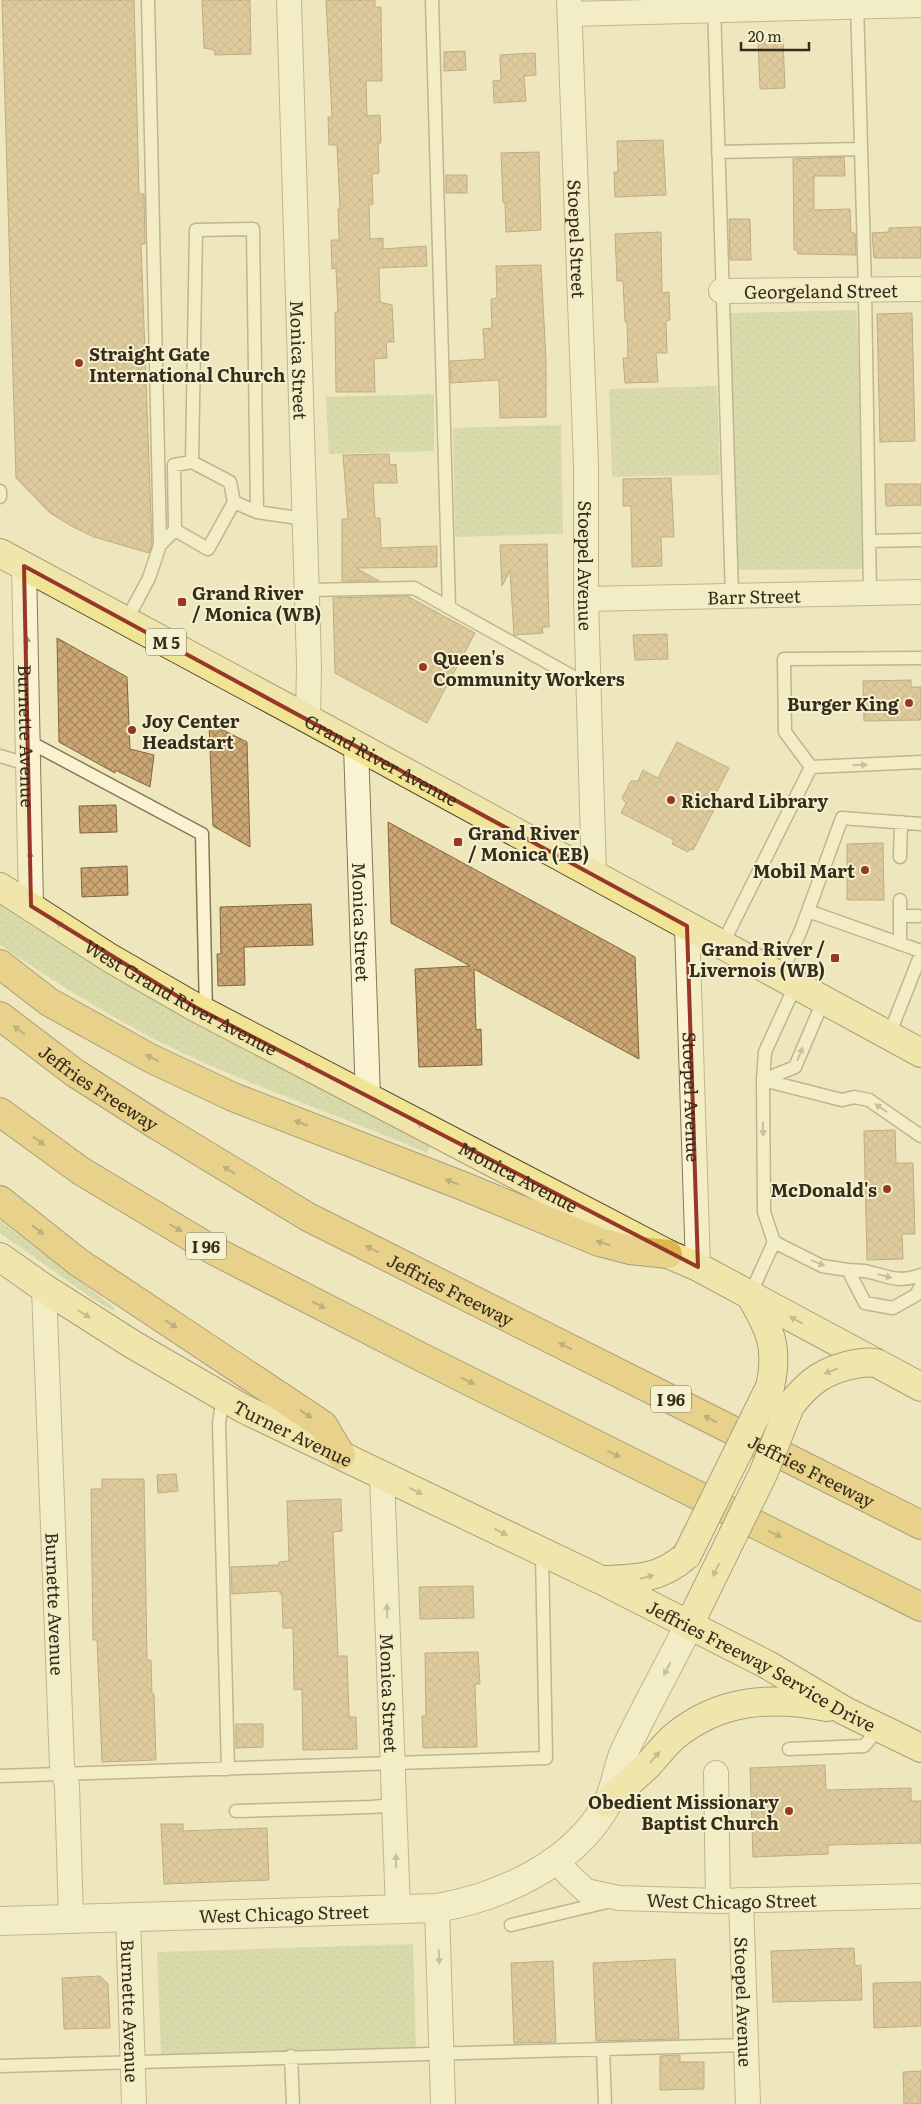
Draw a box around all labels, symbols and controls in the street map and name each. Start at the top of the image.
scale bar [741,20,808,52]
text: 20 m [748,24,782,47]
street label: Stoepel Street [562,179,593,299]
street label: Georgeland Street [744,276,899,304]
street label: Monica Street [285,300,315,421]
place label: Straight Gate International Church [89,340,285,388]
marker: Straight Gate International Church [73,357,85,369]
street label: Stoepel Avenue [572,500,600,631]
place label: Grand River / Monica (WB) [192,579,321,627]
street label: Barr Street [707,581,802,610]
marker: Grand River / Monica (WB) [176,596,188,608]
road number: M 5 [146,628,186,656]
one-way arrow [23,634,31,650]
place label: Queen's Community Workers [433,644,625,692]
marker: Queen's Community Workers [417,661,429,673]
street label: Burnette Avenue [13,664,42,808]
place label: Burger King [787,690,900,717]
marker: Burger King [903,697,915,709]
street label: Grand River Avenue [300,706,464,812]
place label: Joy Center Headstart [142,707,240,755]
marker: Joy Center Headstart [126,724,138,736]
one-way arrow [852,760,868,768]
place label: Richard Library [681,787,828,814]
marker: Richard Library [665,794,677,806]
place label: Grand River / Monica (EB) [468,819,589,867]
marker: Grand River / Monica (EB) [452,836,464,848]
one-way arrow [25,849,33,865]
place label: Mobil Mart [753,857,855,884]
street label: Monica Street [346,862,378,983]
marker: Mobil Mart [859,864,871,876]
one-way arrow [55,922,68,931]
street label: West Grand River Avenue [80,932,282,1061]
place label: Grand River / Livernois (WB) [689,935,825,983]
marker: Grand River / Livernois (WB) [829,952,841,964]
one-way arrow [12,1025,26,1035]
street label: Stoepel Avenue [677,1031,708,1163]
street label: Jeffries Freeway [34,1037,165,1137]
one-way arrow [796,1046,804,1061]
one-way arrow [145,1054,159,1062]
one-way arrow [302,1063,317,1071]
one-way arrow [874,1103,888,1113]
one-way arrow [293,1119,308,1127]
one-way arrow [759,1121,767,1137]
one-way arrow [416,1122,430,1130]
street label: Monica Avenue [454,1134,583,1218]
one-way arrow [32,1136,46,1146]
one-way arrow [223,1166,236,1175]
place label: McDonald's [771,1176,877,1203]
one-way arrow [444,1178,459,1186]
marker: McDonald's [881,1183,893,1195]
one-way arrow [170,1224,183,1233]
one-way arrow [31,1225,44,1236]
road number: I 96 [186,1232,226,1260]
one-way arrow [595,1238,610,1246]
one-way arrow [364,1245,379,1253]
street label: Jeffries Freeway [383,1246,520,1332]
one-way arrow [811,1259,826,1267]
one-way arrow [877,1273,892,1281]
one-way arrow [312,1301,327,1309]
one-way arrow [77,1309,91,1318]
one-way arrow [788,1316,803,1324]
one-way arrow [164,1319,178,1328]
one-way arrow [558,1342,573,1350]
one-way arrow [824,1368,839,1375]
one-way arrow [461,1377,475,1385]
road number: I 96 [651,1386,691,1412]
street label: Turner Avenue [228,1392,357,1473]
one-way arrow [300,1409,313,1419]
one-way arrow [703,1415,718,1423]
street label: Jeffries Freeway [744,1427,881,1514]
one-way arrow [607,1450,621,1458]
one-way arrow [409,1487,423,1495]
one-way arrow [494,1528,508,1536]
one-way arrow [768,1530,782,1538]
street label: Burnette Avenue [40,1532,72,1676]
one-way arrow [711,1563,719,1577]
one-way arrow [640,1573,655,1581]
street label: Jeffries Freeway Service Drive [642,1592,880,1738]
one-way arrow [382,1603,390,1619]
street label: Monica Street [374,1632,406,1754]
one-way arrow [663,1661,671,1676]
one-way arrow [649,1751,660,1764]
place label: Obedient Missionary Baptist Church [588,1788,779,1836]
marker: Obedient Missionary Baptist Church [783,1805,795,1817]
one-way arrow [392,1853,400,1869]
street label: West Chicago Street [646,1885,818,1915]
street label: West Chicago Street [198,1897,370,1929]
street label: Stoepel Avenue [729,1936,760,2068]
street label: Burnette Avenue [115,1939,147,2083]
one-way arrow [435,1949,443,1965]

